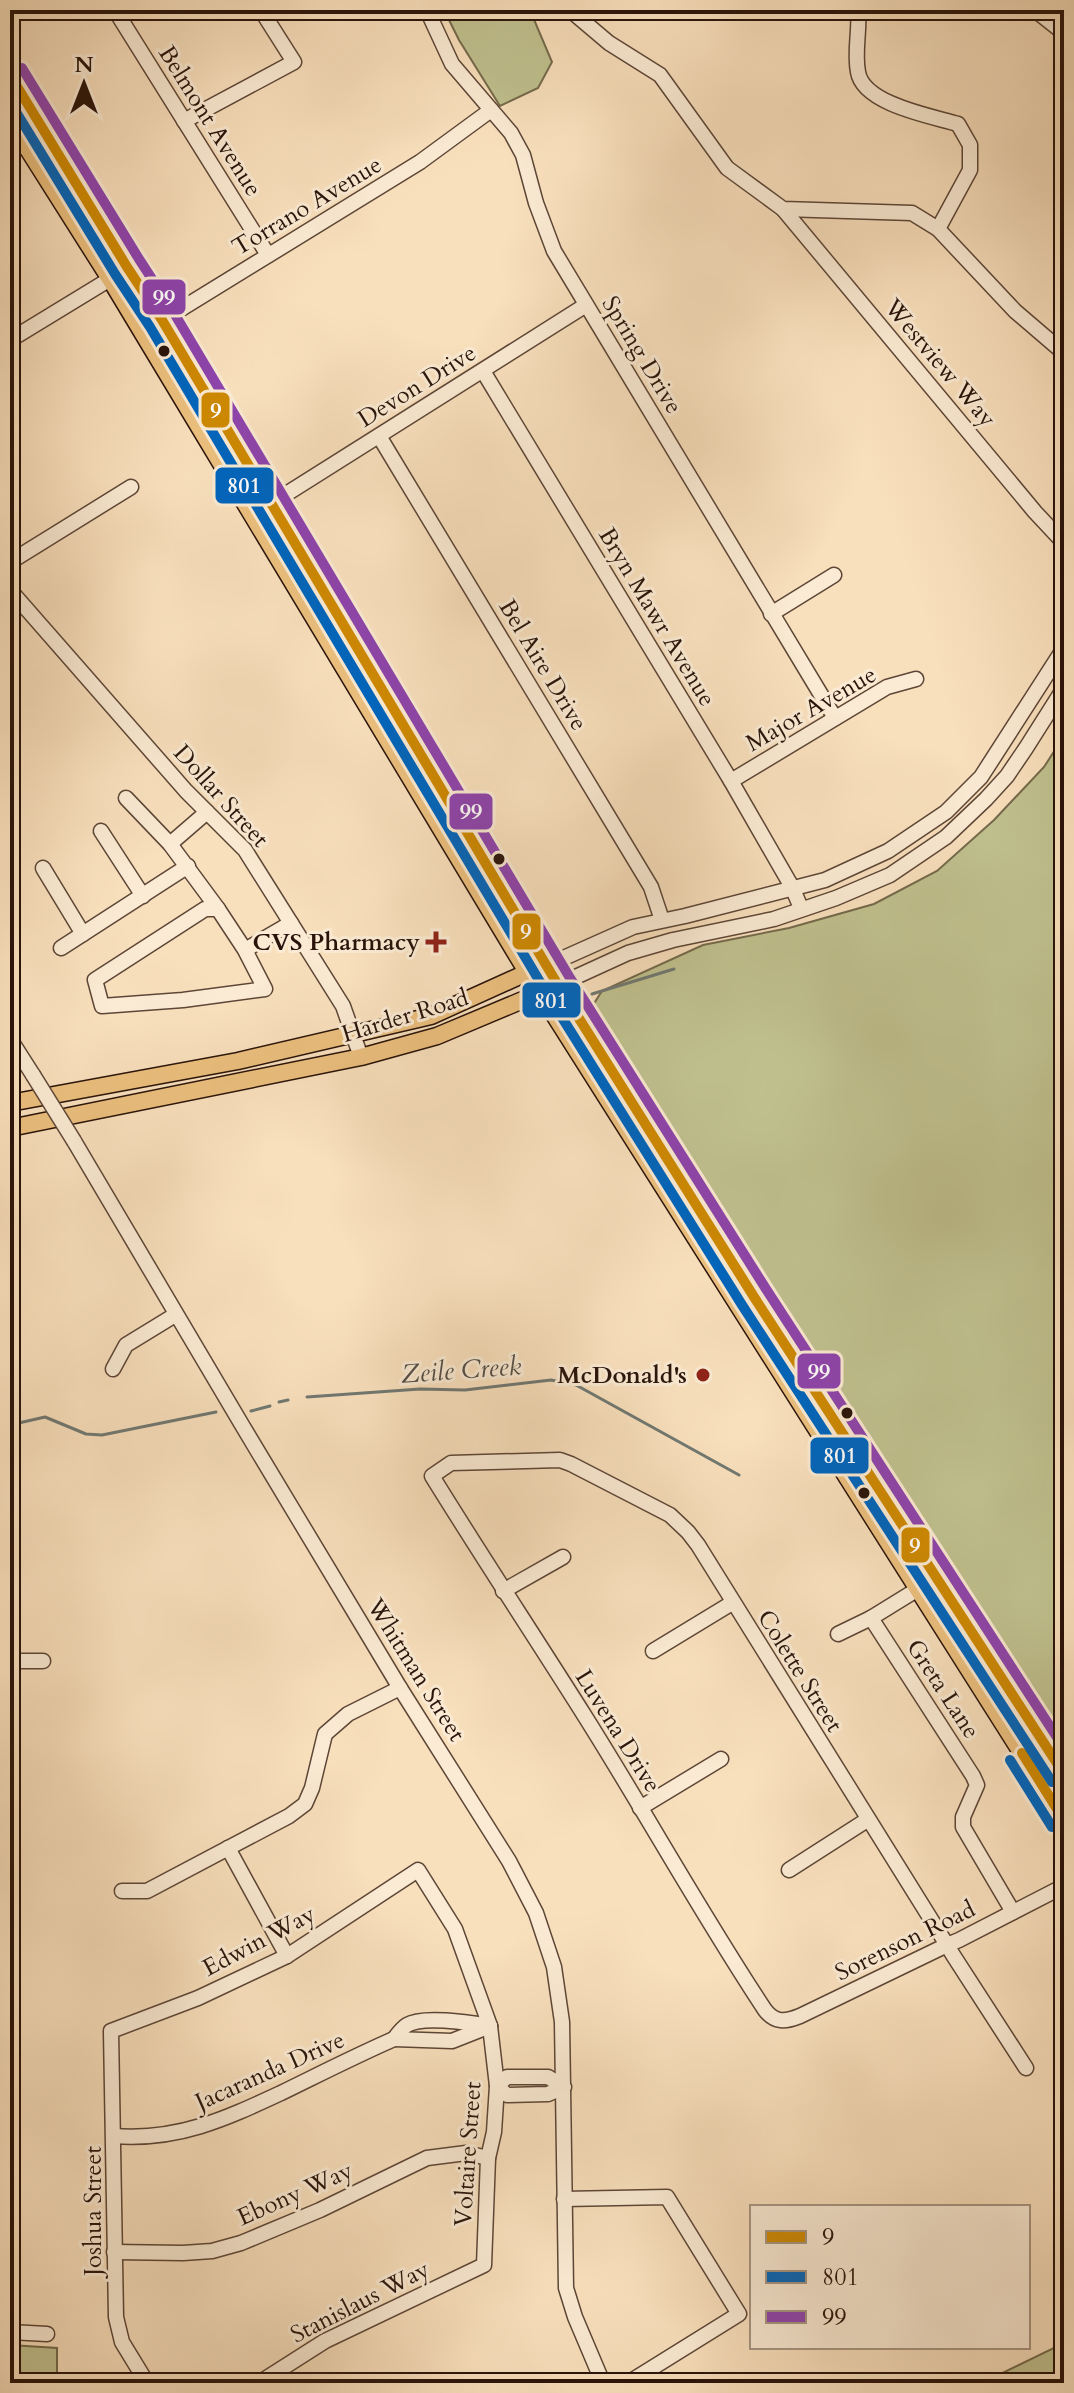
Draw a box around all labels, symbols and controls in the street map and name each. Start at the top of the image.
street label: Belmont Avenue [150,39,270,203]
north arrow [44,44,124,124]
text: N [74,50,94,80]
street label: Torrano Avenue [226,148,388,264]
line badge: 99 [141,278,187,316]
text: 99 [153,283,175,313]
street label: Spring Drive [594,290,690,420]
street label: Westview Way [876,291,1004,434]
street label: Devon Drive [352,337,482,435]
unlabelled marker [156,343,172,359]
line badge: 9 [200,391,231,429]
text: 9 [210,396,222,426]
line badge: 801 [214,466,275,505]
text: 801 [227,471,261,501]
street label: Bryn Mawr Avenue [591,521,723,713]
street label: Bel Aire Drive [491,593,595,737]
street label: Major Avenue [740,658,882,760]
street label: Dollar Street [166,737,276,855]
line badge: 99 [448,792,494,831]
text: 99 [460,797,482,827]
unlabelled marker [491,851,507,867]
line badge: 9 [511,912,542,951]
text: 9 [520,917,532,947]
place label: CVS Pharmacy [253,926,420,959]
marker: CVS Pharmacy [427,933,445,951]
street label: Harder Road [338,981,473,1051]
line badge: 801 [521,981,582,1019]
text: 801 [534,986,568,1016]
water label: Zeile Creek [400,1348,522,1392]
line badge: 99 [796,1352,842,1390]
text: 99 [808,1357,830,1387]
place label: McDonald's [557,1359,687,1392]
marker: McDonald's [694,1366,712,1384]
unlabelled marker [839,1405,855,1421]
line badge: 801 [809,1436,870,1475]
text: 801 [823,1441,857,1471]
unlabelled marker [856,1485,872,1501]
line badge: 9 [900,1526,931,1564]
text: 9 [909,1531,921,1561]
street label: Whitman Street [358,1591,473,1748]
street label: Colette Street [749,1603,851,1739]
street label: Greta Lane [899,1633,987,1745]
street label: Luvena Drive [567,1663,669,1799]
street label: Sorenson Road [829,1893,981,1989]
street label: Edwin Way [197,1897,321,1984]
street label: Jacaranda Drive [187,2023,350,2120]
street label: Voltaire Street [446,2080,490,2228]
street label: Joshua Street [77,2146,110,2279]
street label: Ebony Way [232,2154,358,2234]
legend [750,2205,1030,2349]
text: 9 [822,2221,834,2254]
street label: Stanislaus Way [285,2253,436,2351]
text: 801 [822,2261,859,2294]
text: 99 [822,2301,847,2334]

